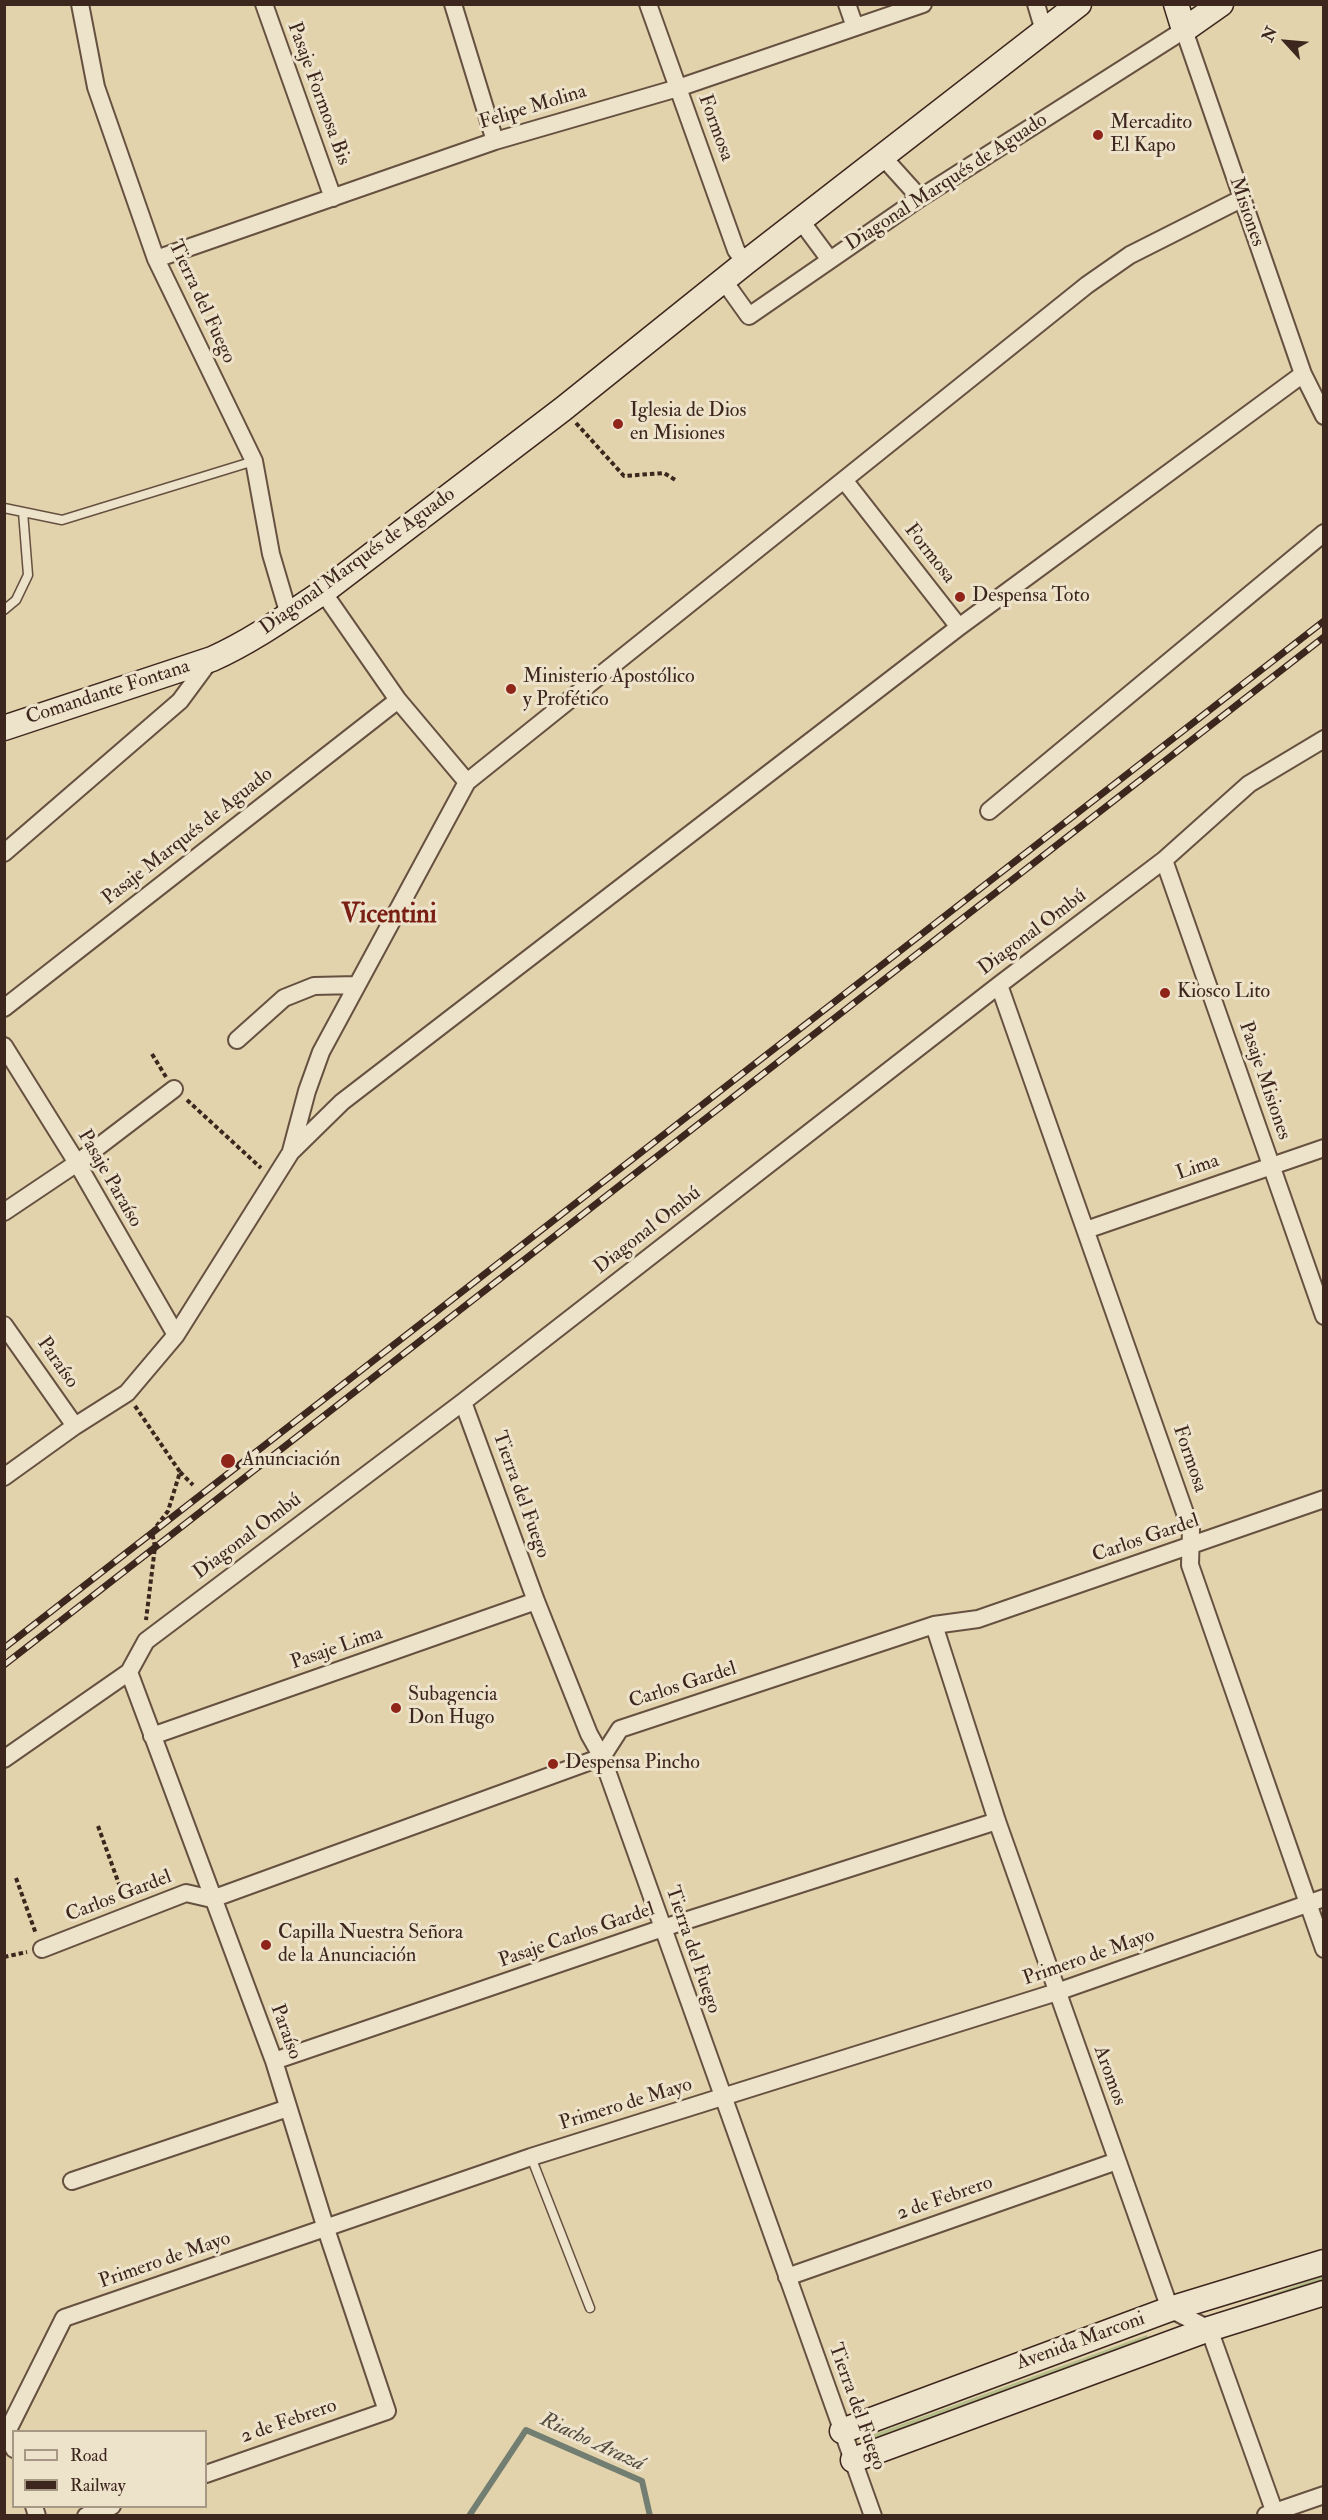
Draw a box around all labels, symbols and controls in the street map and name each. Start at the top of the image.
north arrow [1256,12,1316,72]
street label: Pasaje Formosa Bis [281,19,355,169]
text: N [1258,23,1282,45]
street label: Felipe Molina [476,80,590,136]
street label: Formosa [692,91,738,165]
street label: Diagonal Marqués de Aguado [842,109,1052,257]
place label: Mercadito El Kapo [1110,112,1192,159]
marker: Mercadito El Kapo [1091,128,1105,142]
street label: Misiones [1223,174,1269,250]
street label: Tierra del Fuego [162,237,240,367]
place label: Iglesia de Dios en Misiones [630,400,746,447]
marker: Iglesia de Dios en Misiones [611,417,625,431]
street label: Diagonal Marqués de Aguado [256,483,460,641]
street label: Formosa [898,519,960,589]
place label: Despensa Toto [972,585,1090,609]
marker: Despensa Toto [953,590,967,604]
street label: Comandante Fontana [23,655,193,731]
place label: Ministerio Apostólico y Profético [523,666,695,713]
marker: Ministerio Apostólico y Profético [504,682,518,696]
street label: Pasaje Marqués de Aguado [98,763,278,911]
street label: Diagonal Ombú [974,885,1092,981]
district label: Vicentini [341,900,437,932]
place label: Kiosco Lito [1177,981,1270,1005]
marker: Kiosco Lito [1158,986,1172,1000]
street label: Pasaje Misiones [1233,1019,1295,1143]
street label: Pasaje Paraíso [71,1126,147,1232]
street label: Lima [1174,1150,1222,1186]
street label: Diagonal Ombú [590,1182,706,1280]
street label: Paraíso [31,1333,83,1393]
street label: Formosa [1166,1422,1212,1496]
street label: Tierra del Fuego [486,1428,554,1562]
place label: Anunciación [242,1449,340,1473]
marker: Anunciación [219,1452,237,1470]
street label: Diagonal Ombú [189,1489,307,1585]
street label: Carlos Gardel [1089,1509,1203,1569]
street label: Pasaje Lima [288,1622,386,1676]
street label: Carlos Gardel [626,1657,740,1715]
place label: Subagencia Don Hugo [408,1684,497,1731]
marker: Subagencia Don Hugo [389,1701,403,1715]
place label: Despensa Pincho [565,1752,700,1776]
marker: Despensa Pincho [546,1757,560,1771]
street label: Carlos Gardel [63,1866,175,1928]
street label: Tierra del Fuego [659,1883,725,2017]
street label: Pasaje Carlos Gardel [496,1898,658,1974]
place label: Capilla Nuestra Señora de la Anunciación [278,1922,463,1969]
street label: Primero de Mayo [1020,1924,1158,1992]
marker: Capilla Nuestra Señora de la Anunciación [259,1938,273,1952]
street label: Paraíso [264,2001,306,2063]
street label: Aromos [1087,2043,1131,2109]
street label: Primero de Mayo [557,2073,695,2137]
street label: 2 de Febrero [894,2171,996,2227]
street label: Primero de Mayo [96,2227,234,2295]
street label: Avenida Marconi [1014,2308,1148,2376]
street label: Tierra del Fuego [822,2340,890,2474]
street label: 2 de Febrero [238,2394,340,2450]
water label: Riacho Arazá [536,2408,648,2478]
legend [12,2430,207,2508]
text: Road [70,2444,108,2467]
text: Railway [70,2474,126,2497]

